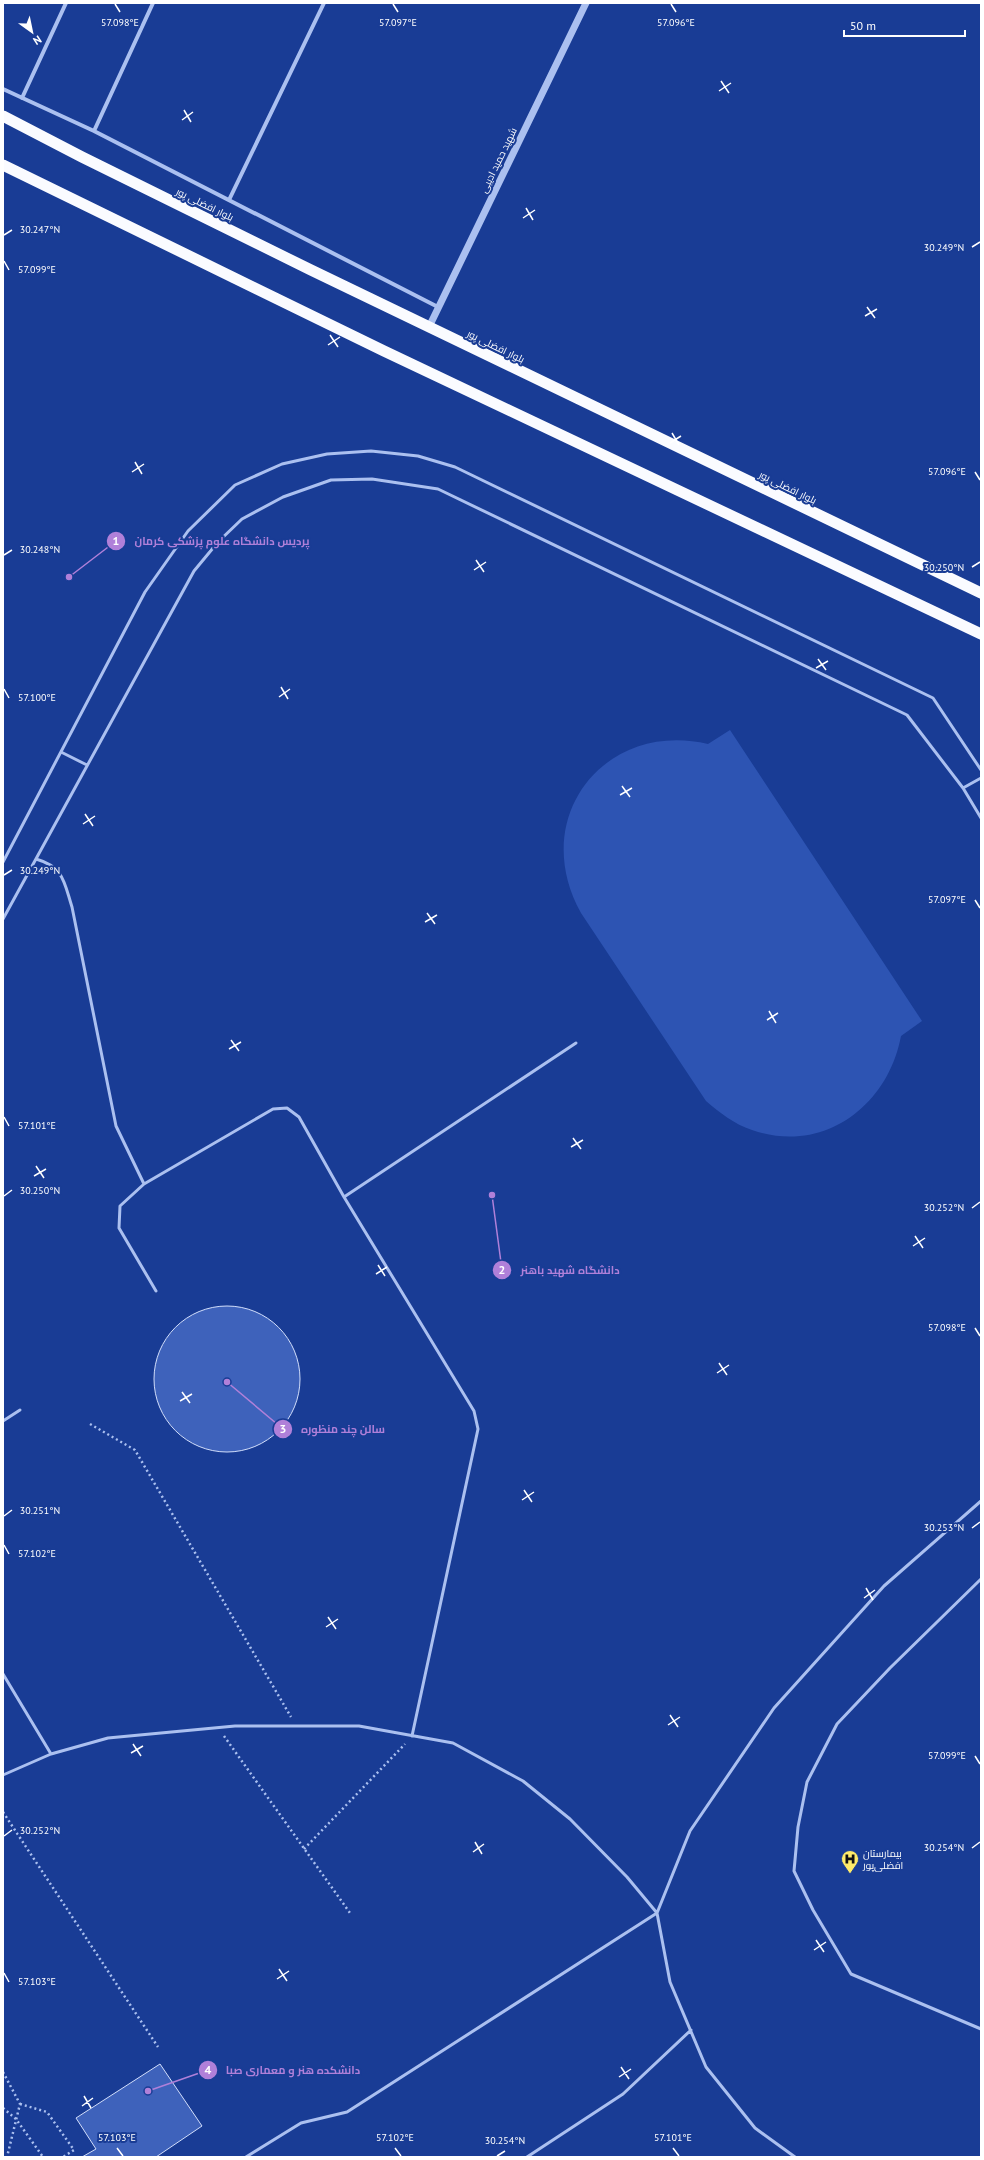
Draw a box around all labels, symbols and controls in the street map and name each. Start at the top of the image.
north arrow [12,12,52,52]
scale bar [844,12,965,38]
text: 57.098°E [101,16,139,29]
text: 57.097°E [379,16,417,29]
text: 57.096°E [657,16,695,29]
text: 50 m [850,18,876,33]
text: N [31,33,44,48]
street label: شهید حمید ادیبی [477,125,520,195]
street label: بلوار افضلی پور [173,184,236,224]
text: 30.247°N [20,223,60,236]
text: 30.249°N [924,241,964,254]
text: 57.099°E [18,263,56,276]
street label: بلوار افضلی پور [464,326,527,366]
text: 57.096°E [928,465,966,478]
street label: بلوار افضلی پور [756,467,819,507]
callout: پردیس دانشگاه علوم پزشکی کرمان [106,529,317,552]
text: 1 [113,533,119,548]
text: پردیس دانشگاه علوم پزشکی کرمان [134,534,310,550]
text: 30.248°N [20,543,60,556]
text: 30.250°N [924,561,964,574]
text: 57.100°E [18,691,56,704]
text: 30.249°N [20,864,60,877]
text: 57.097°E [928,893,966,906]
text: 57.101°E [18,1119,56,1132]
text: 30.250°N [20,1184,60,1197]
text: 30.252°N [924,1201,964,1214]
callout: دانشگاه شهید باهنر [492,1258,627,1281]
text: 2 [499,1262,505,1277]
text: دانشگاه شهید باهنر [519,1263,620,1278]
text: 57.098°E [928,1321,966,1334]
callout: سالن چند منظوره [273,1417,393,1440]
text: 3 [280,1421,286,1436]
text: سالن چند منظوره [301,1422,385,1438]
text: 30.251°N [20,1504,60,1517]
text: 30.253°N [924,1521,964,1534]
text: 57.102°E [18,1547,56,1560]
text: 57.099°E [928,1749,966,1762]
text: 30.252°N [20,1824,60,1837]
text: 30.254°N [924,1841,964,1854]
place label: بیمارستان افضلی‌پور [862,1847,903,1872]
hospital icon: بیمارستان افضلی‌پور [840,1849,860,1874]
text: 57.103°E [18,1975,56,1988]
callout: دانشکده هنر و معماری صبا [198,2058,368,2081]
text: 4 [205,2062,212,2077]
text: دانشکده هنر و معماری صبا [226,2063,360,2078]
text: 57.103°E [98,2131,136,2144]
text: 57.102°E [376,2131,414,2144]
text: 57.101°E [654,2131,692,2144]
text: 30.254°N [485,2134,525,2147]

